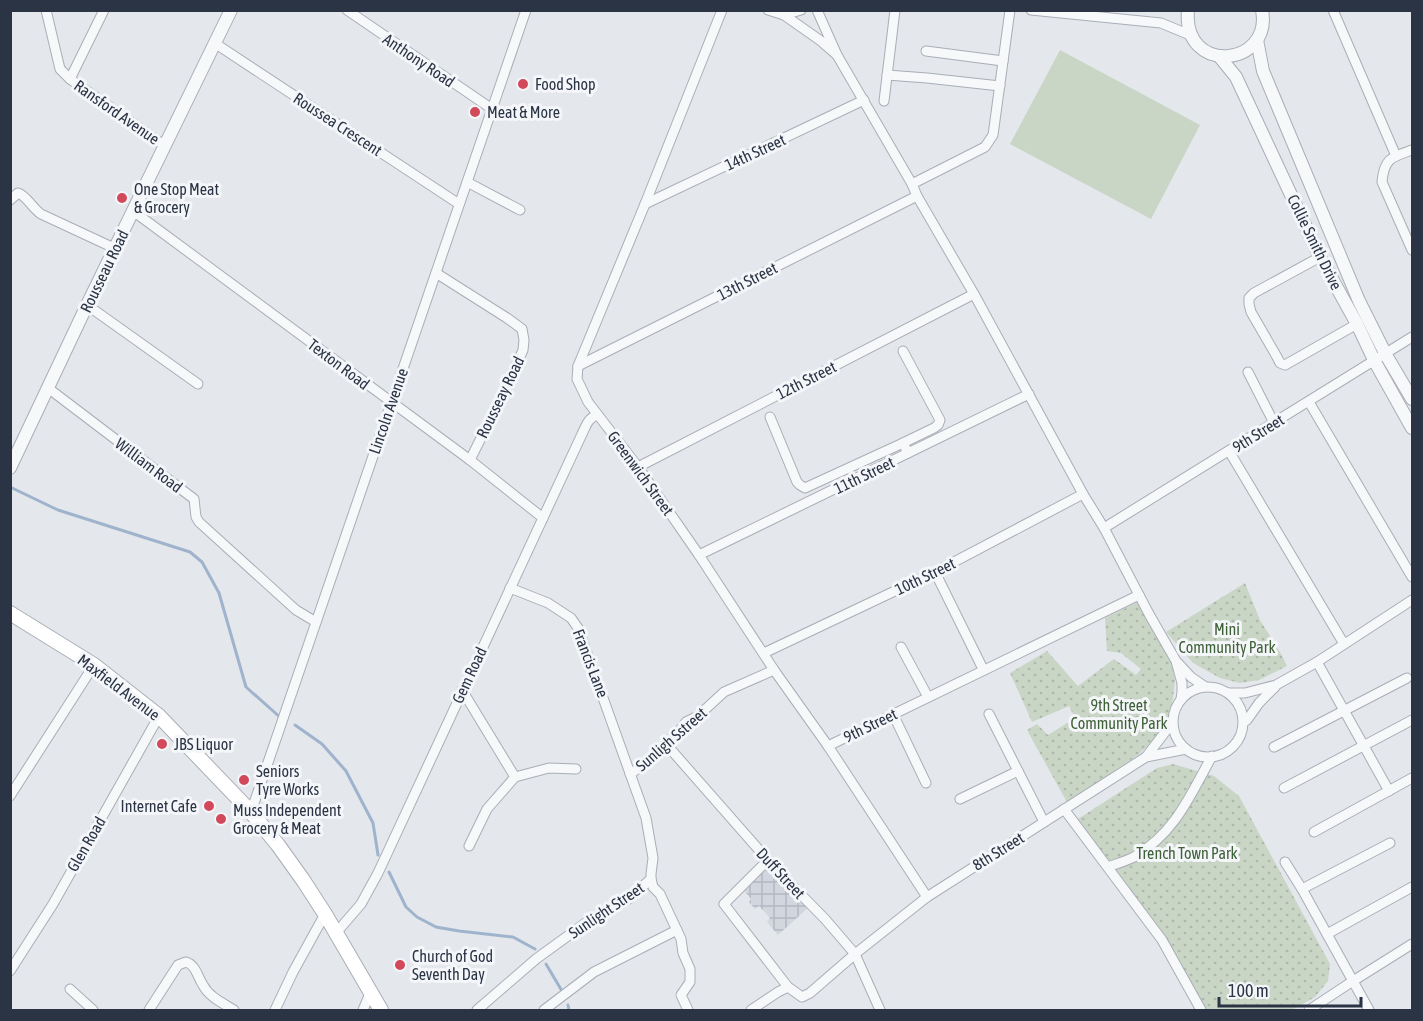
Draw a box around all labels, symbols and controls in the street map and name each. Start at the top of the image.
street label: Anthony Road [379,29,458,91]
place label: Food Shop [535,75,596,94]
street label: Ransford Avenue [71,76,163,148]
marker: Food Shop [516,77,530,91]
street label: Roussea Crescent [290,89,386,159]
place label: Meat & More [487,103,560,121]
marker: Meat & More [468,105,482,119]
street label: 14th Street [722,130,788,174]
place label: One Stop Meat & Grocery [134,180,219,217]
marker: One Stop Meat & Grocery [115,191,129,205]
street label: Collie Smith Drive [1284,191,1346,293]
street label: Rousseau Road [76,227,132,315]
street label: 13th Street [714,258,780,304]
street label: Texton Road [305,335,373,393]
street label: Rousseay Road [472,353,528,441]
street label: 12th Street [773,357,839,403]
street label: Lincoln Avenue [365,366,411,456]
street label: 9th Street [1229,410,1287,456]
street label: Greenwich Street [604,427,678,519]
street label: William Road [112,434,186,496]
street label: 11th Street [831,453,897,497]
street label: 10th Street [892,554,958,598]
park label: Mini Community Park [1178,620,1276,657]
street label: Francis Lane [570,626,612,700]
street label: Gem Road [448,644,490,706]
street label: Maxfield Avenue [74,650,164,724]
park label: 9th Street Community Park [1070,696,1168,733]
street label: Sunligh Sstreet [632,703,711,775]
street label: 9th Street [840,704,900,746]
place label: JBS Liquor [174,735,233,754]
marker: JBS Liquor [155,737,169,751]
place label: Seniors Tyre Works [256,762,320,799]
marker: Seniors Tyre Works [237,773,251,787]
place label: Internet Cafe [121,797,197,815]
marker: Internet Cafe [202,799,216,813]
place label: Muss Independent Grocery & Meat [233,801,342,838]
marker: Muss Independent Grocery & Meat [214,812,228,826]
street label: Glen Road [63,813,109,875]
street label: 8th Street [969,828,1027,874]
street label: Duff Street [753,844,809,902]
park label: Trench Town Park [1136,844,1238,862]
street label: Sunlight Street [565,878,648,943]
place label: Church of God Seventh Day [412,947,493,984]
marker: Church of God Seventh Day [393,958,407,972]
scale bar [1219,970,1362,1008]
text: 100 m [1228,980,1269,1001]

